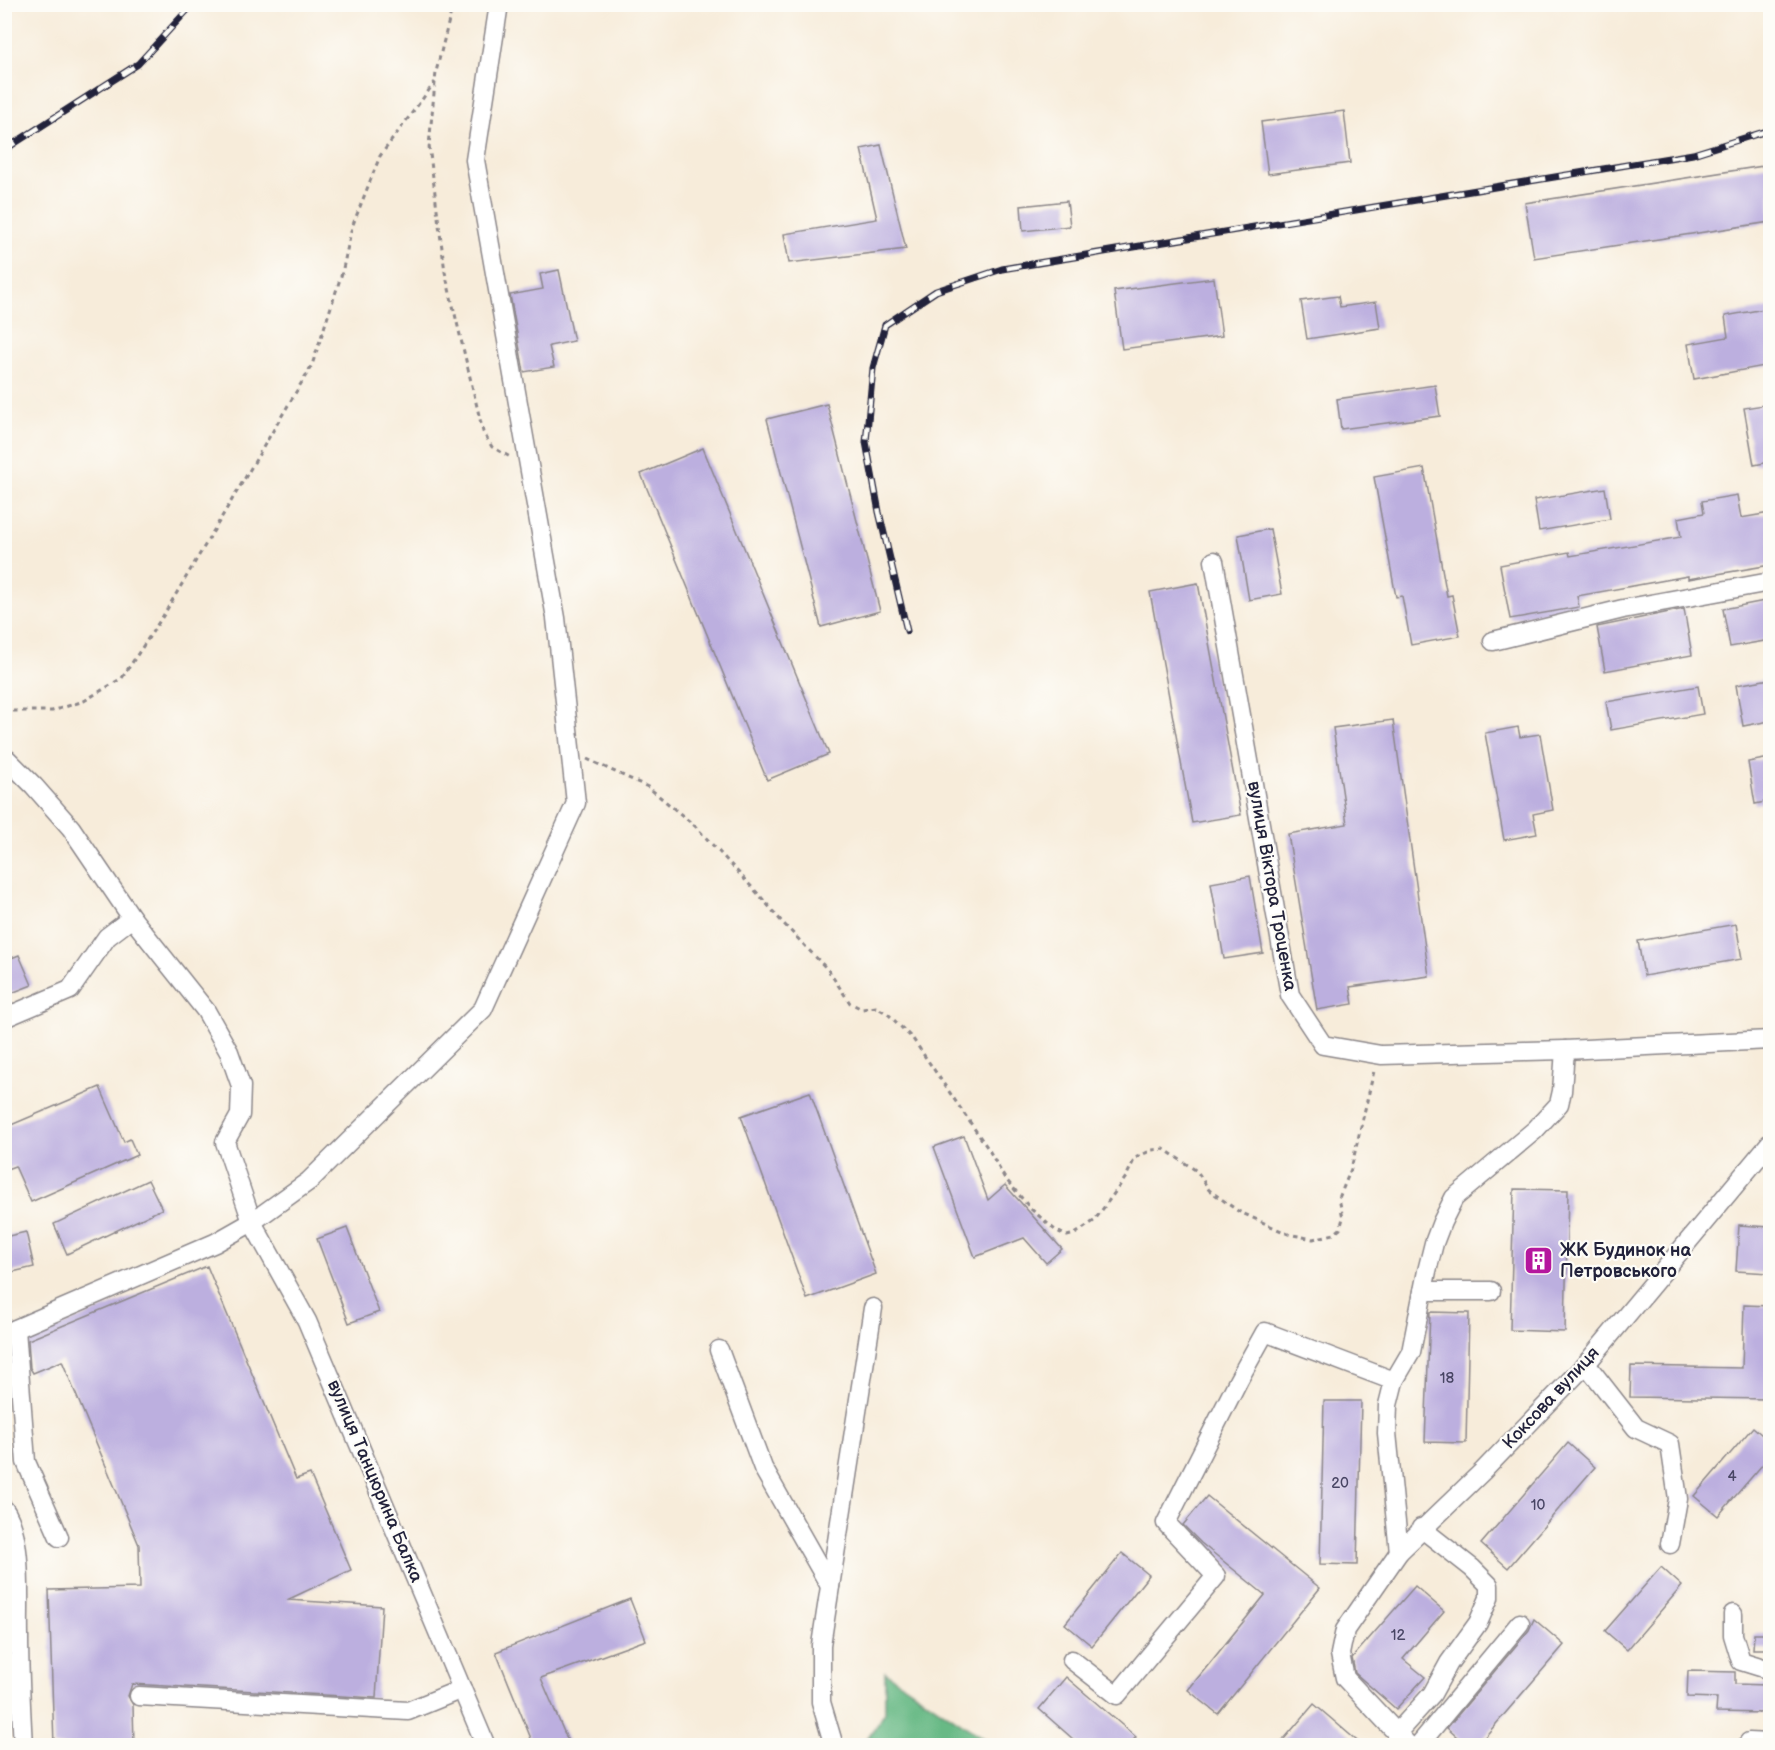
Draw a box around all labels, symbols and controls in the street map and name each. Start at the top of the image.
street label: вулиця Віктора Троценка [1243,779,1301,993]
place label: ЖК Будинок на Петровського [1560,1240,1691,1282]
building icon: ЖК Будинок на Петровського [1523,1244,1555,1276]
street label: Коксова вулиця [1498,1343,1604,1453]
house number: 18 [1440,1369,1455,1388]
street label: вулиця Танцюрина Балка [323,1377,427,1586]
house number: 4 [1727,1467,1737,1486]
house number: 20 [1331,1474,1349,1493]
house number: 10 [1531,1496,1545,1515]
house number: 12 [1391,1626,1405,1645]

